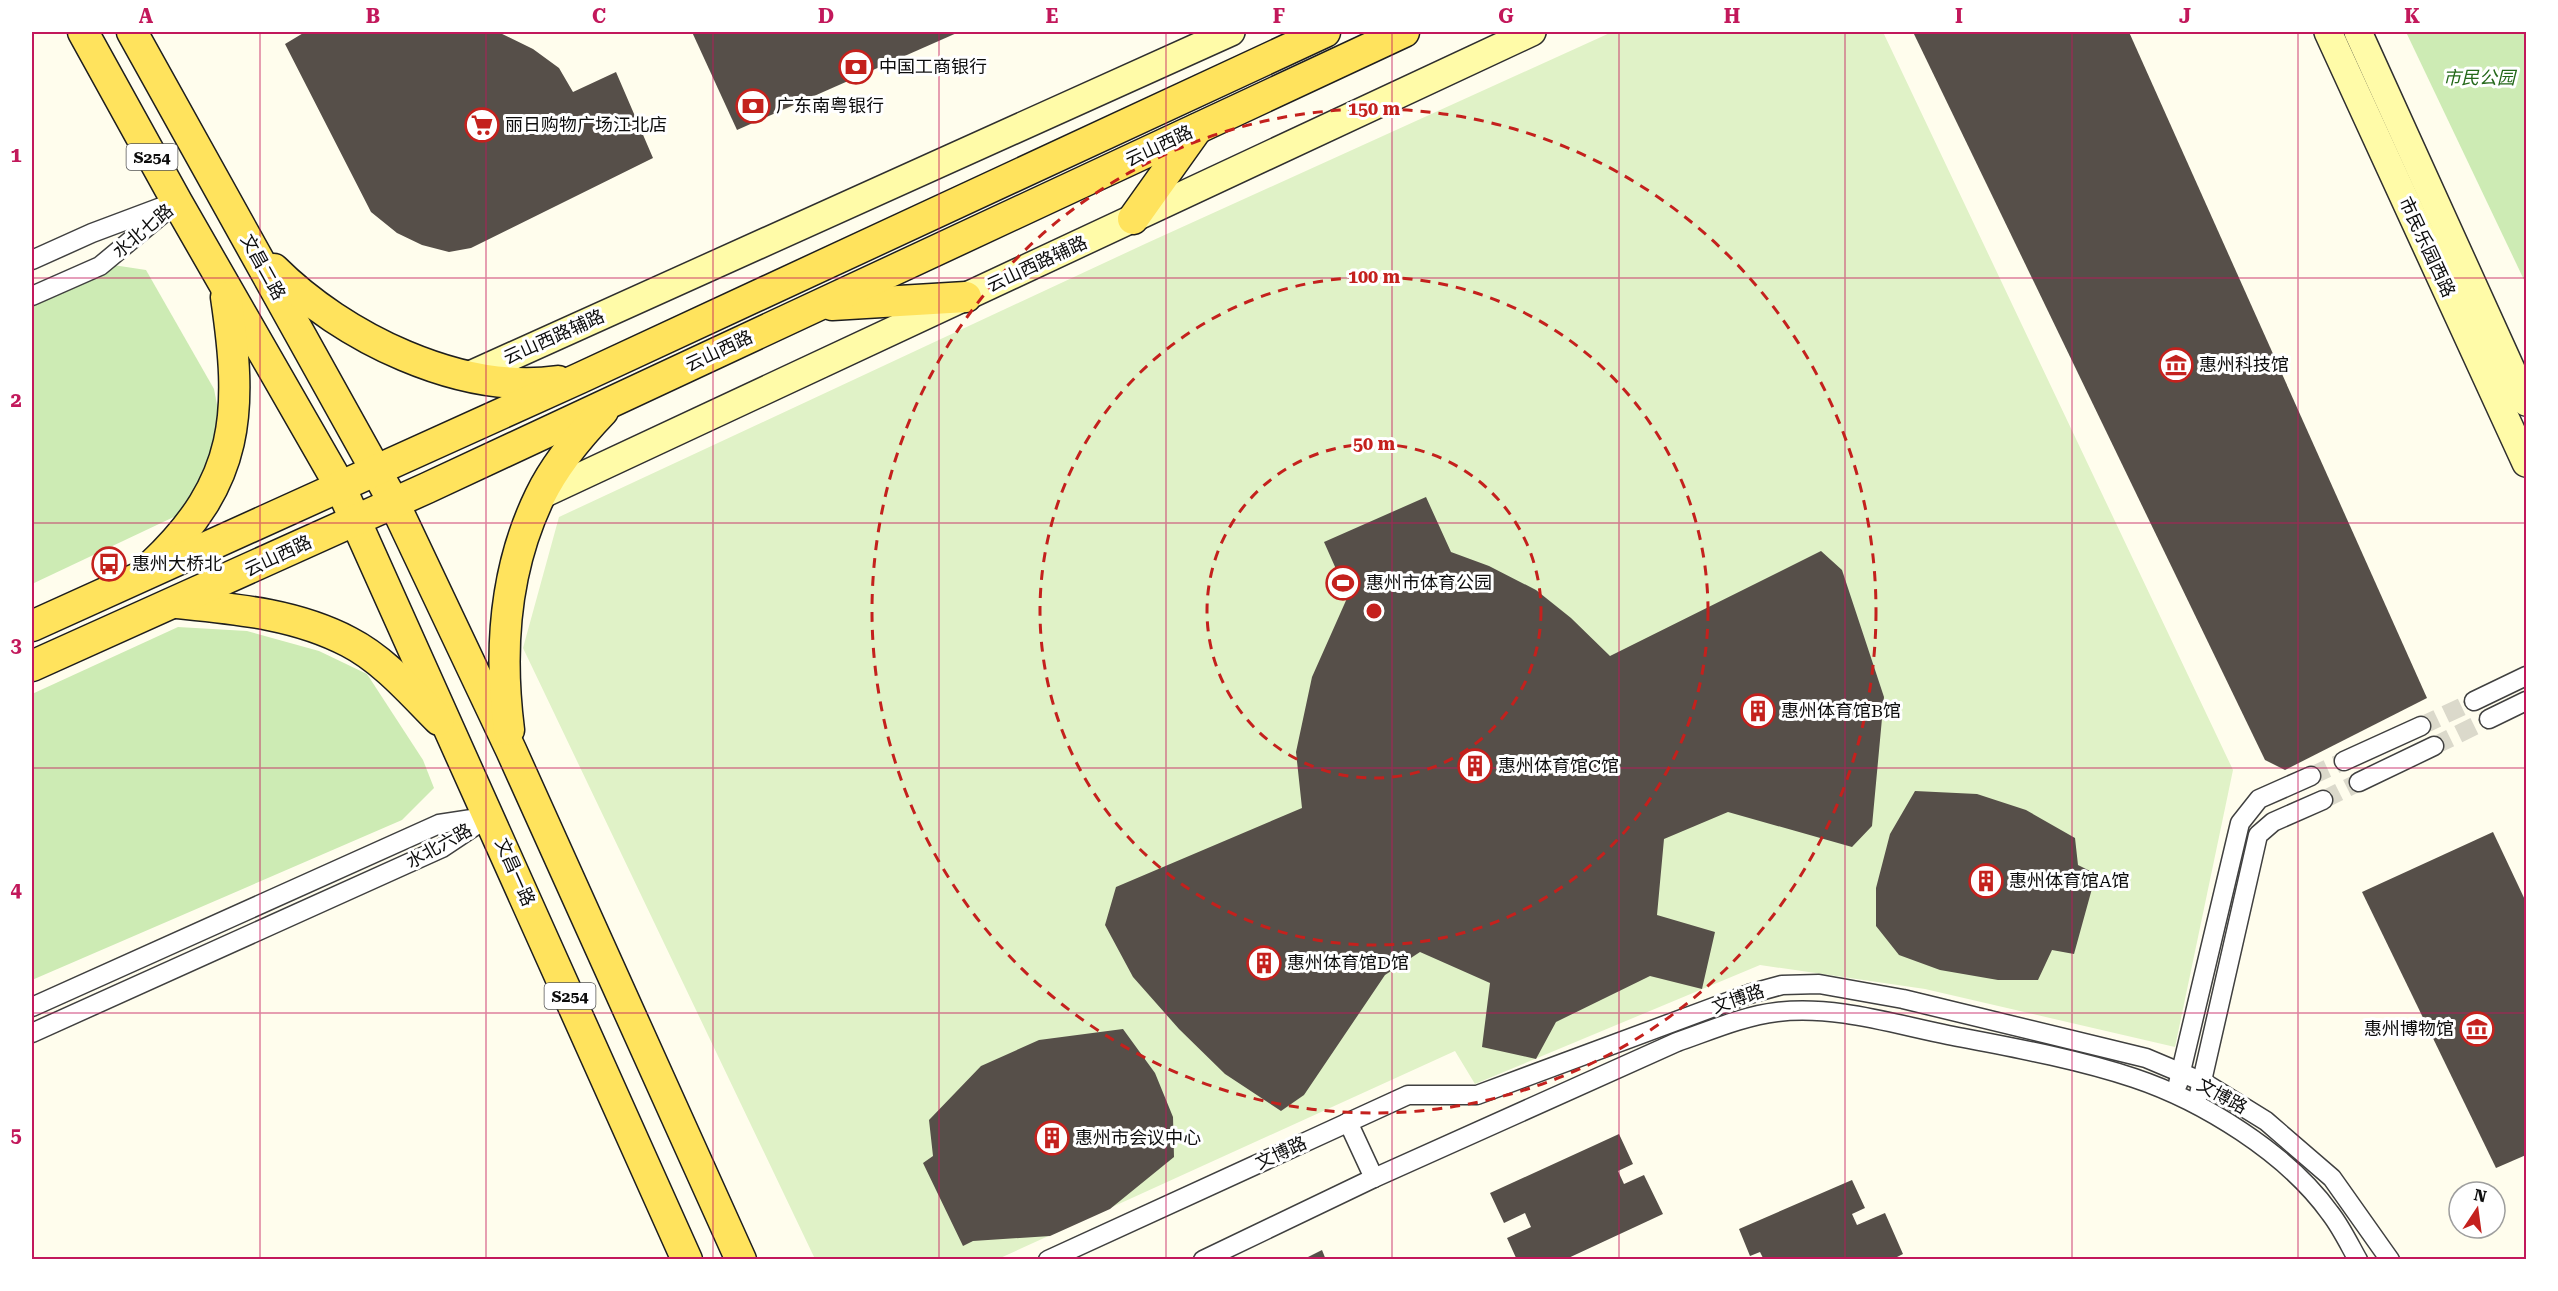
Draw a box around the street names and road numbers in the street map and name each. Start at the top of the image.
street label: 云山西路 [1122,121,1196,170]
road number: S254 [126,144,178,170]
street label: 市民乐园西路 [2395,193,2460,300]
street label: 水北七路 [108,199,177,262]
street label: 文昌二路 [237,230,290,303]
street label: 云山西路辅路 [983,231,1090,296]
street label: 云山西路辅路 [500,305,607,368]
street label: 云山西路 [682,326,756,375]
street label: 云山西路 [241,531,315,580]
street label: 水北六路 [402,819,475,872]
street label: 文昌一路 [491,835,540,909]
street label: 文博路 [1709,980,1767,1017]
road number: S254 [544,983,596,1009]
street label: 文博路 [2194,1073,2251,1118]
street label: 文博路 [1252,1132,1310,1173]

